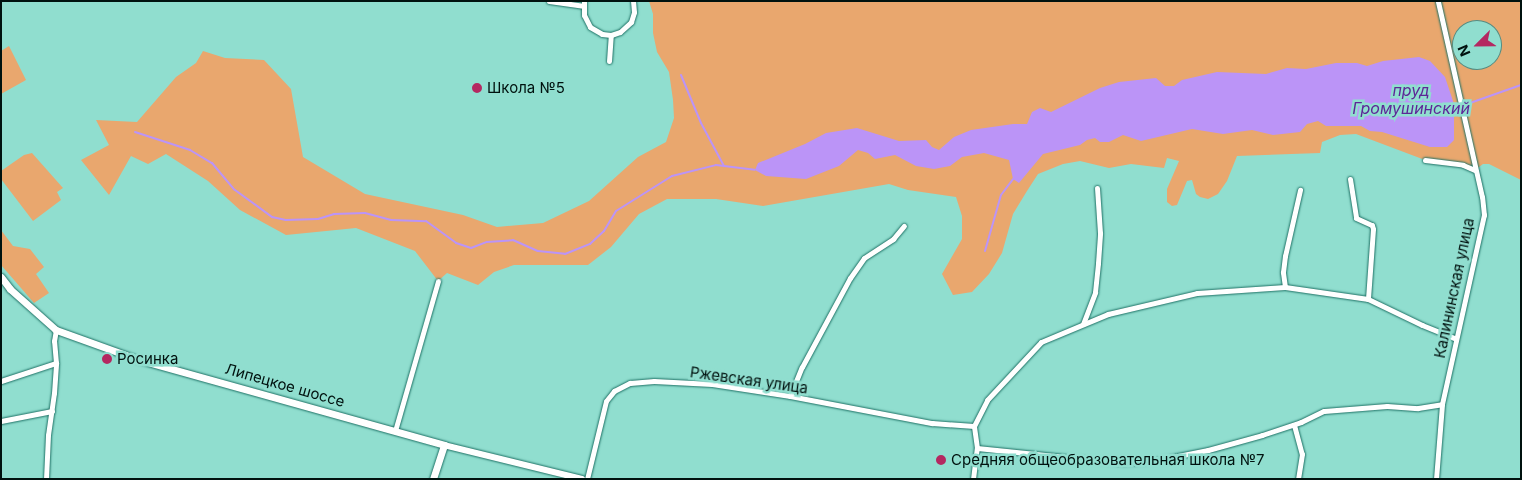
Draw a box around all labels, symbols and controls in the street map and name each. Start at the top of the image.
north arrow [1452,20,1502,70]
text: N [1454,42,1474,59]
place label: Школа №5 [487,79,565,97]
water label: пруд Громушинский [1352,80,1470,118]
marker: Школа №5 [471,82,483,94]
street label: Калининская улица [1430,216,1478,360]
place label: Росинка [117,350,178,368]
marker: Росинка [101,353,113,365]
street label: Липецкое шоссе [223,359,347,411]
street label: Ржевская улица [689,363,809,397]
place label: Средняя общеобразовательная школа №7 [951,451,1265,469]
marker: Средняя общеобразовательная школа №7 [935,454,947,466]

